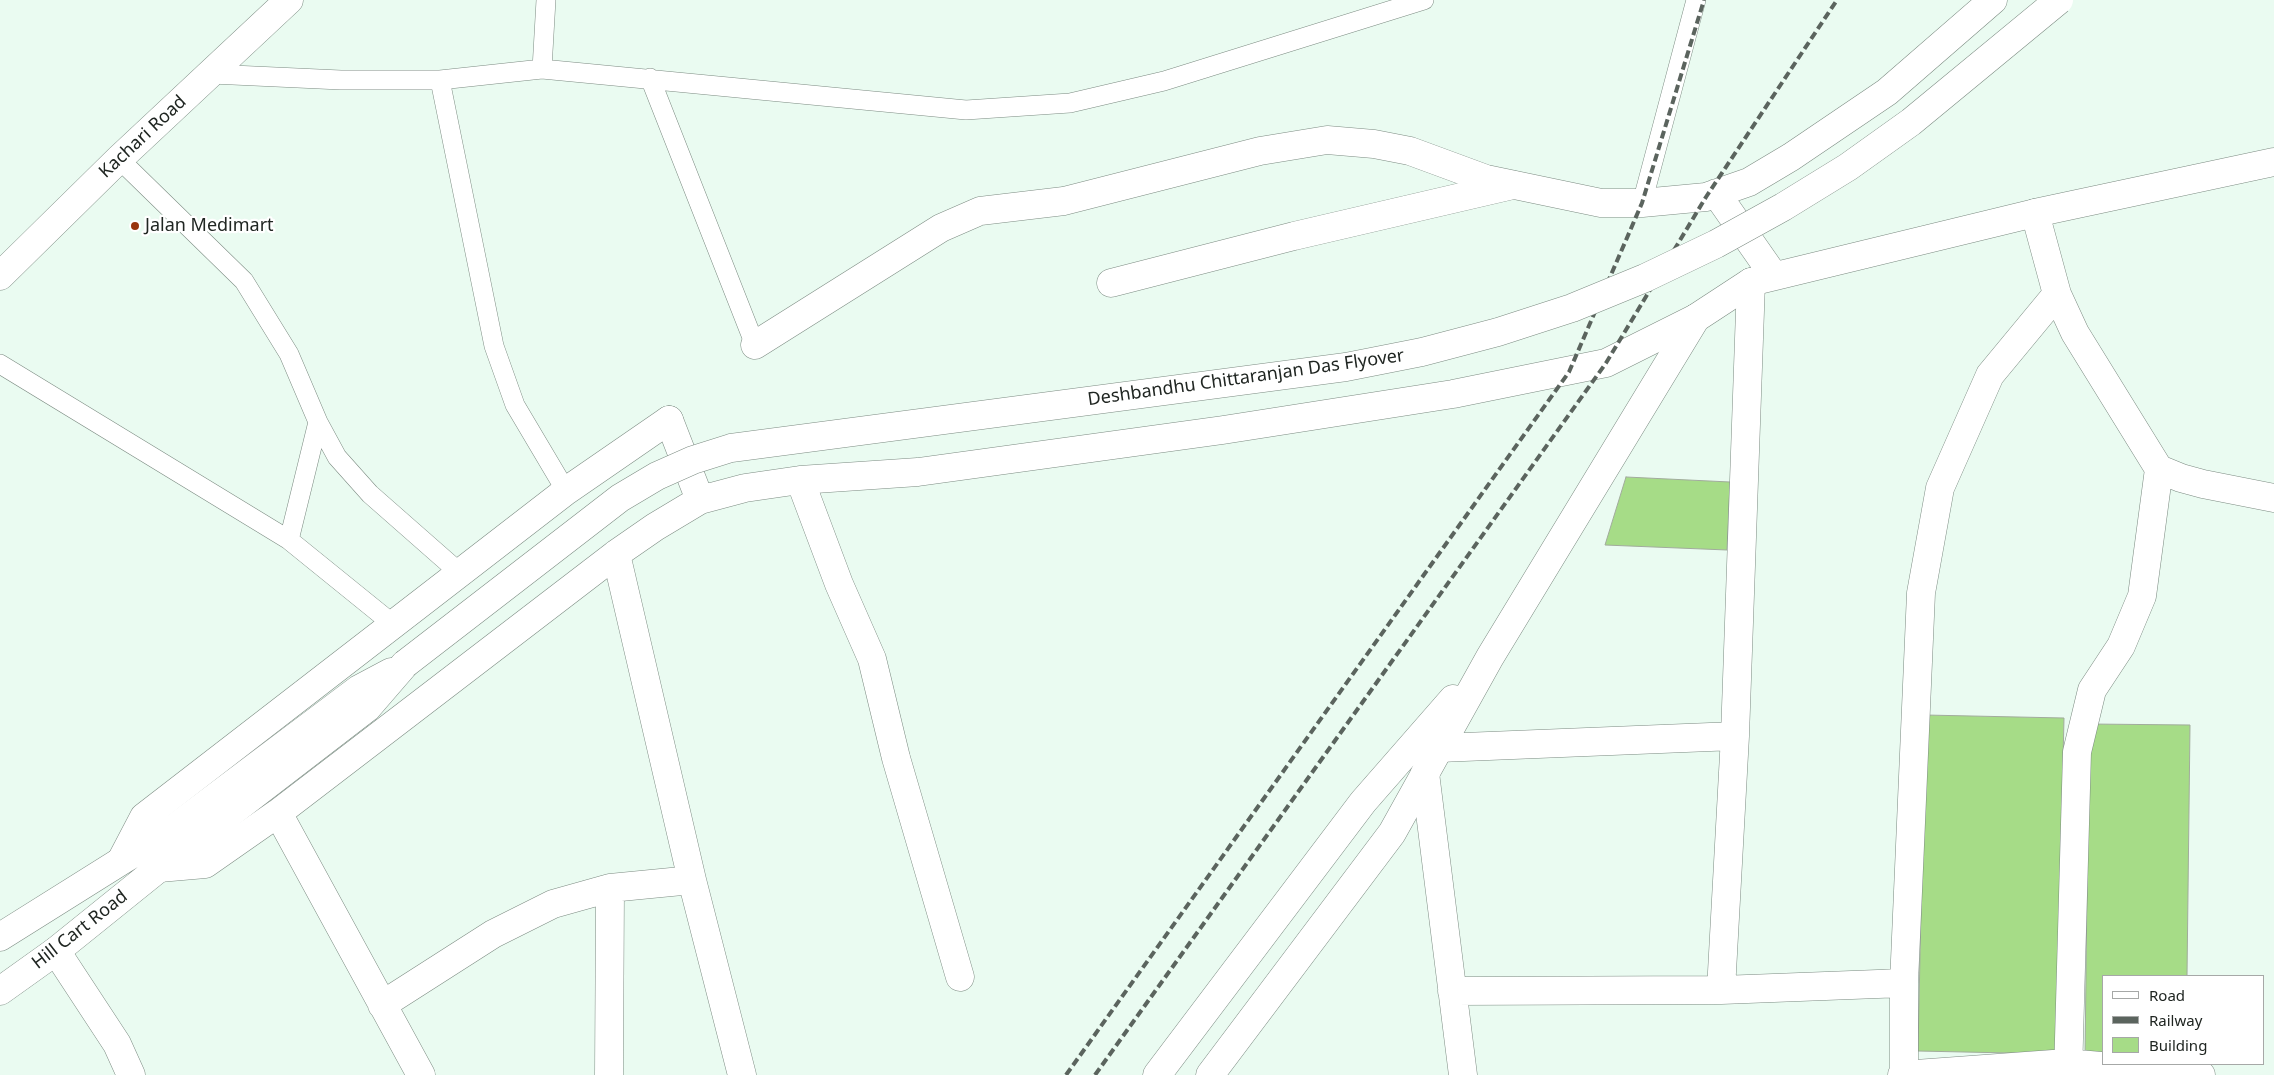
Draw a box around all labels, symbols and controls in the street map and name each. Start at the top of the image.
street label: Kachari Road [95,91,191,183]
place label: Jalan Medimart [145,215,274,237]
marker: Jalan Medimart [129,220,141,232]
street label: Deshbandhu Chittaranjan Das Flyover [1086,345,1406,411]
street label: Hill Cart Road [28,886,132,974]
legend [2102,975,2264,1065]
text: Road [2149,985,2185,1005]
text: Railway [2149,1010,2202,1030]
text: Building [2149,1035,2207,1055]

